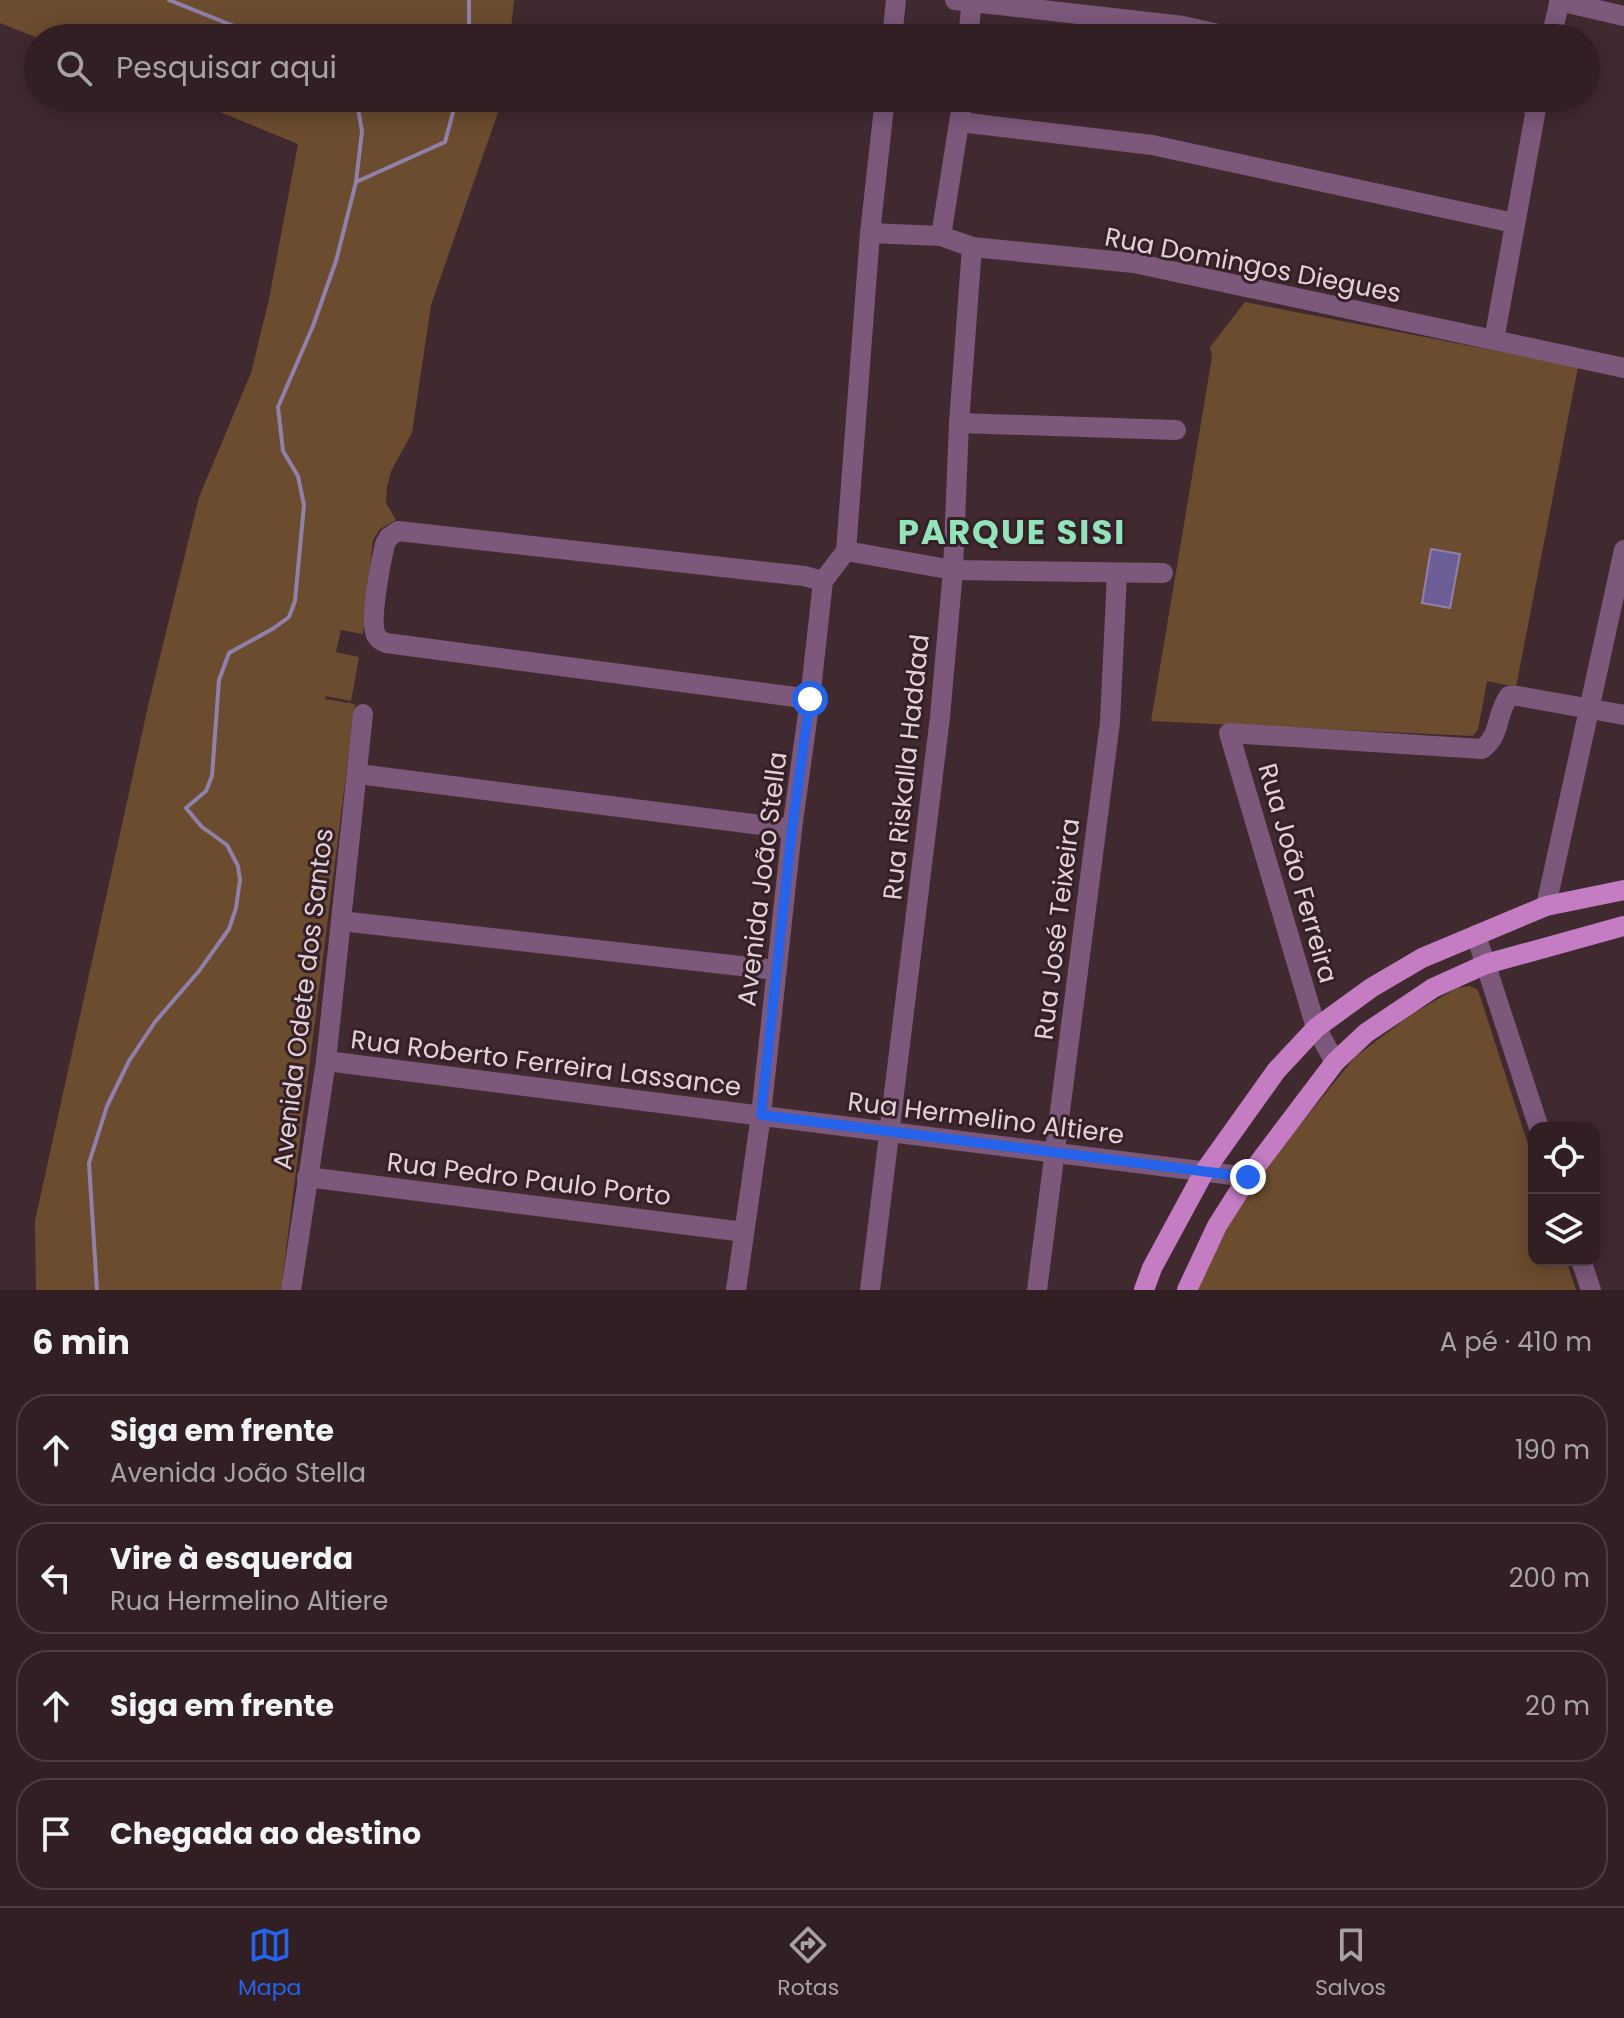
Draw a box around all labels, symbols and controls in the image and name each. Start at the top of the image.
search box [24,24,1600,112]
icon: search [52,46,96,90]
text: Pesquisar aqui [116,46,337,89]
street label: Rua Domingos Diegues [1102,219,1404,311]
district label: PARQUE SISI [898,508,1126,556]
street label: Rua Riskalla Haddad [874,632,938,902]
route start [792,681,828,717]
street label: Avenida João Stella [729,750,795,1008]
street label: Rua João Ferreira [1249,759,1347,987]
street label: Rua José Teixeira [1026,816,1088,1042]
street label: Avenida Odete dos Santos [264,826,342,1172]
street label: Rua Roberto Ferreira Lassance [349,1021,743,1105]
street label: Rua Hermelino Altiere [846,1083,1126,1153]
map controls [1528,1122,1600,1266]
button: locate [1528,1122,1600,1194]
street label: Rua Pedro Paulo Porto [385,1144,673,1214]
route end [1230,1159,1266,1195]
button: layers [1528,1194,1600,1266]
text: 6 min [32,1318,130,1366]
text: A pé · 410 m [1440,1324,1592,1360]
text: Siga em frente [110,1409,334,1452]
icon: ahead [34,1428,78,1472]
text: 190 m [1515,1432,1590,1468]
text: Avenida João Stella [110,1455,366,1491]
text: Vire à esquerda [110,1537,353,1580]
icon: left [34,1556,78,1600]
text: 200 m [1509,1560,1590,1596]
text: Rua Hermelino Altiere [110,1583,388,1619]
icon: ahead [34,1684,78,1728]
text: Siga em frente [110,1684,334,1727]
text: 20 m [1525,1688,1590,1724]
icon: arrive [34,1812,78,1856]
text: Chegada ao destino [110,1812,421,1855]
tab: Mapa [238,1923,301,2004]
tab: Rotas [777,1923,839,2004]
tab: Salvos [1315,1923,1386,2004]

